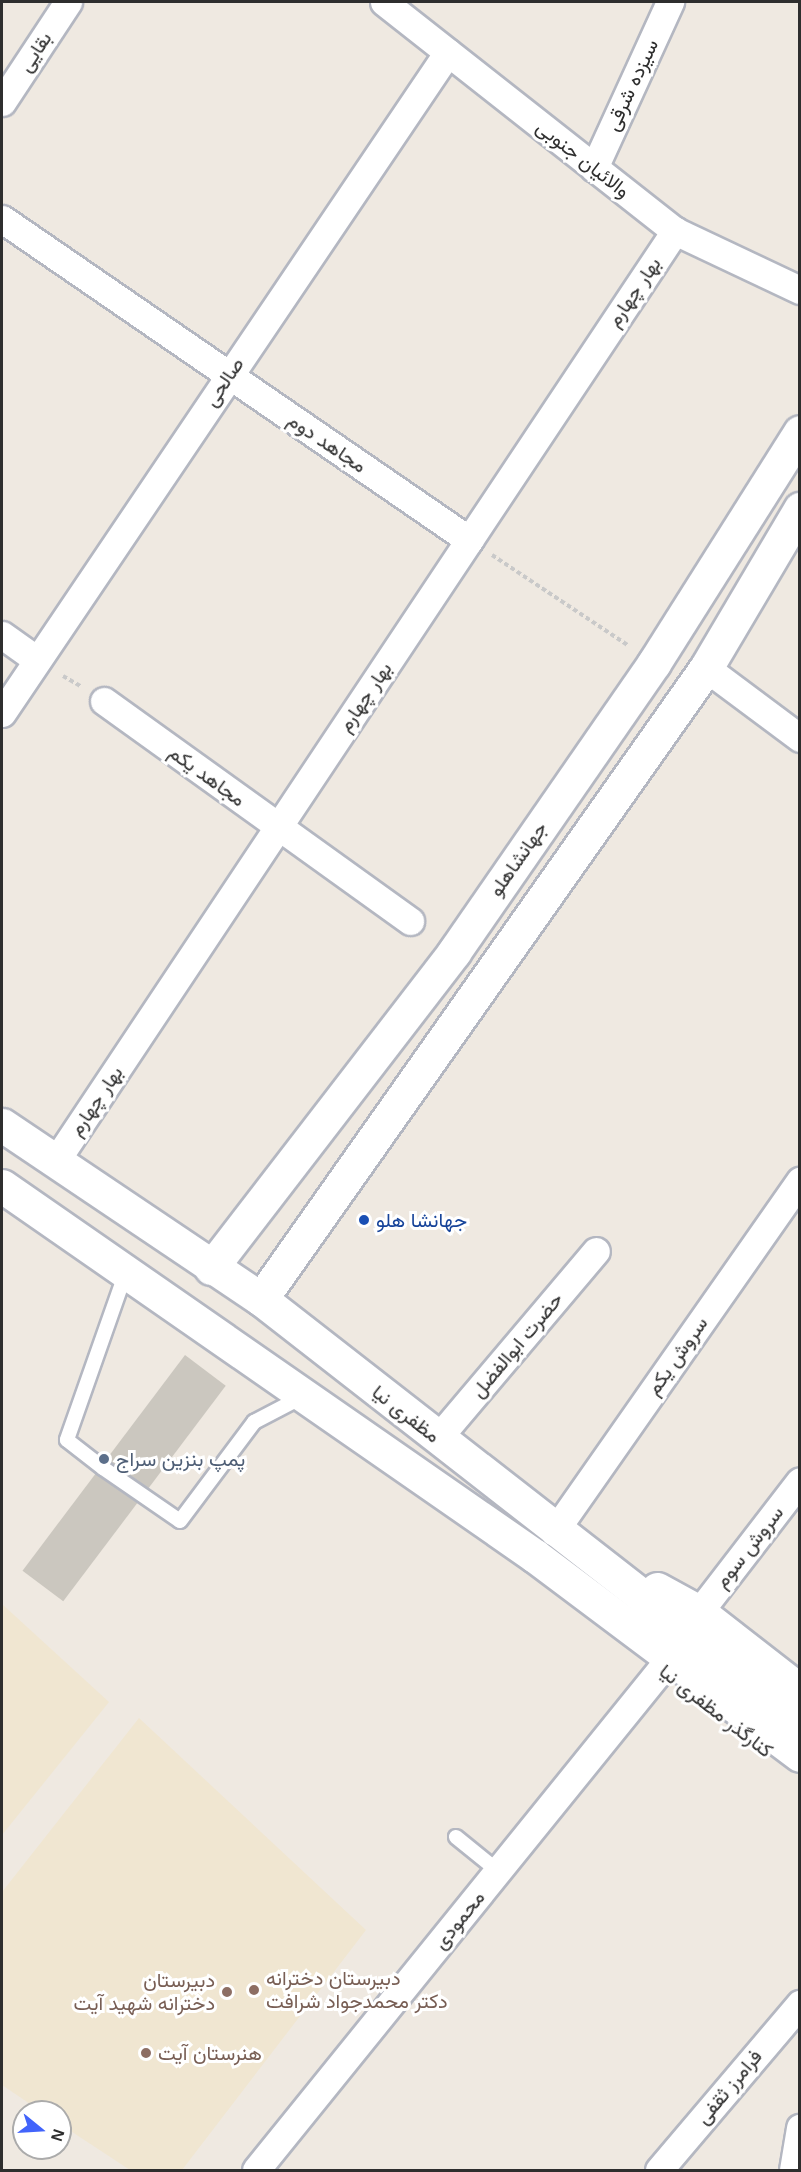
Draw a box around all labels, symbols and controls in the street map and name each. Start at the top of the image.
street label: بقایی [13,27,57,77]
street label: سیزده شرقی [600,35,664,135]
street label: والائیان جنوبی [531,115,635,203]
street label: بهار چهارم [602,252,666,332]
street label: صالحی [199,353,249,411]
street label: مجاهد دوم [283,408,371,478]
street label: بهار چهارم [333,657,397,737]
street label: مجاهد یکم [164,740,250,812]
street label: جهانشاهلو [484,817,552,901]
street label: بهار چهارم [64,1061,128,1141]
place label: جهانشا هلو [376,1208,467,1232]
marker: جهانشا هلو [357,1213,371,1227]
street label: حضرت ابوالفضل [466,1287,568,1403]
street label: سروش یکم [641,1312,713,1400]
street label: مظفری نیا [367,1380,445,1448]
place label: پمپ بنزین سراج [116,1447,245,1471]
marker: پمپ بنزین سراج [97,1452,111,1466]
street label: سروش سوم [709,1501,789,1593]
street label: کنارگذر مظفری نیا [654,1659,778,1763]
street label: محمودی [428,1886,490,1954]
place label: دبیرستان دخترانه دکتر محمدجواد شرافت [266,1966,448,2013]
place label: دبیرستان دخترانه شهید آیت [74,1968,215,2015]
marker: دبیرستان دخترانه دکتر محمدجواد شرافت [247,1983,261,1997]
marker: دبیرستان دخترانه شهید آیت [220,1985,234,1999]
place label: هنرستان آیت [158,2041,262,2065]
street label: فرامرز ثقفی [691,2045,767,2129]
marker: هنرستان آیت [139,2046,153,2060]
north arrow [12,2100,72,2160]
text: N [48,2127,68,2143]

